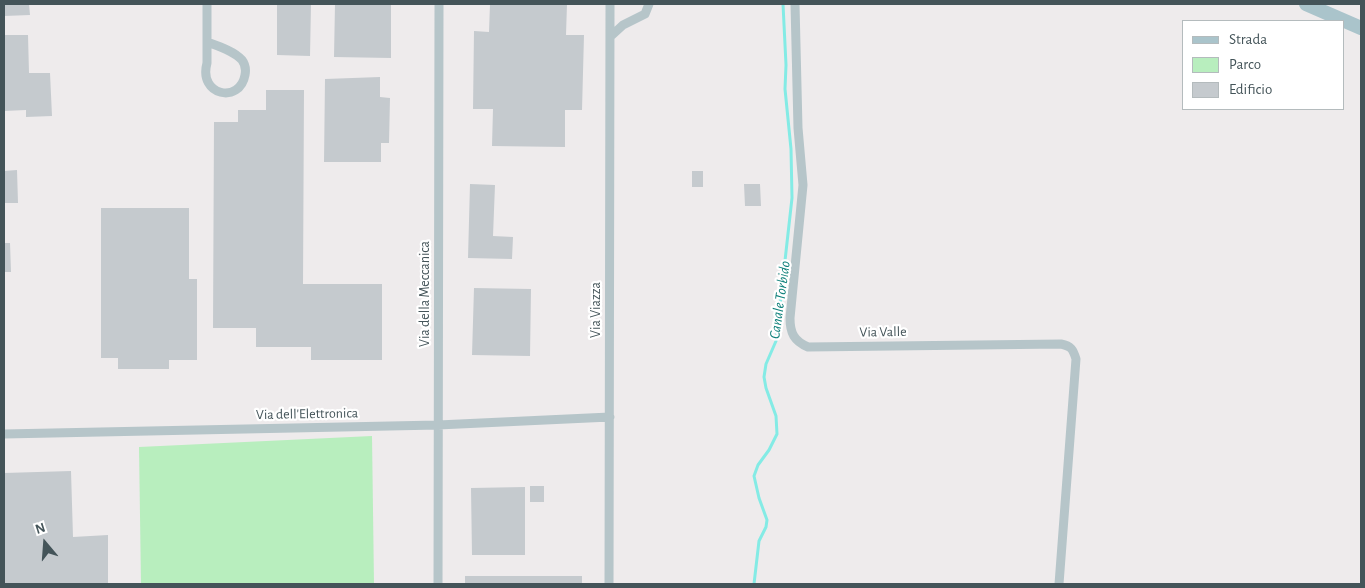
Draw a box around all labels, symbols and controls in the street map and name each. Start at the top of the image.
legend [1182,20,1345,110]
text: Strada [1229,32,1267,47]
text: Parco [1229,57,1261,72]
text: Edificio [1229,82,1272,97]
street label: Via della Meccanica [417,241,433,347]
water label: Canale Torbido [766,260,794,340]
street label: Via Viazza [588,282,604,338]
street label: Via Valle [859,323,907,341]
street label: Via dell'Elettronica [256,405,358,423]
north arrow [20,518,70,568]
text: N [34,521,47,537]

